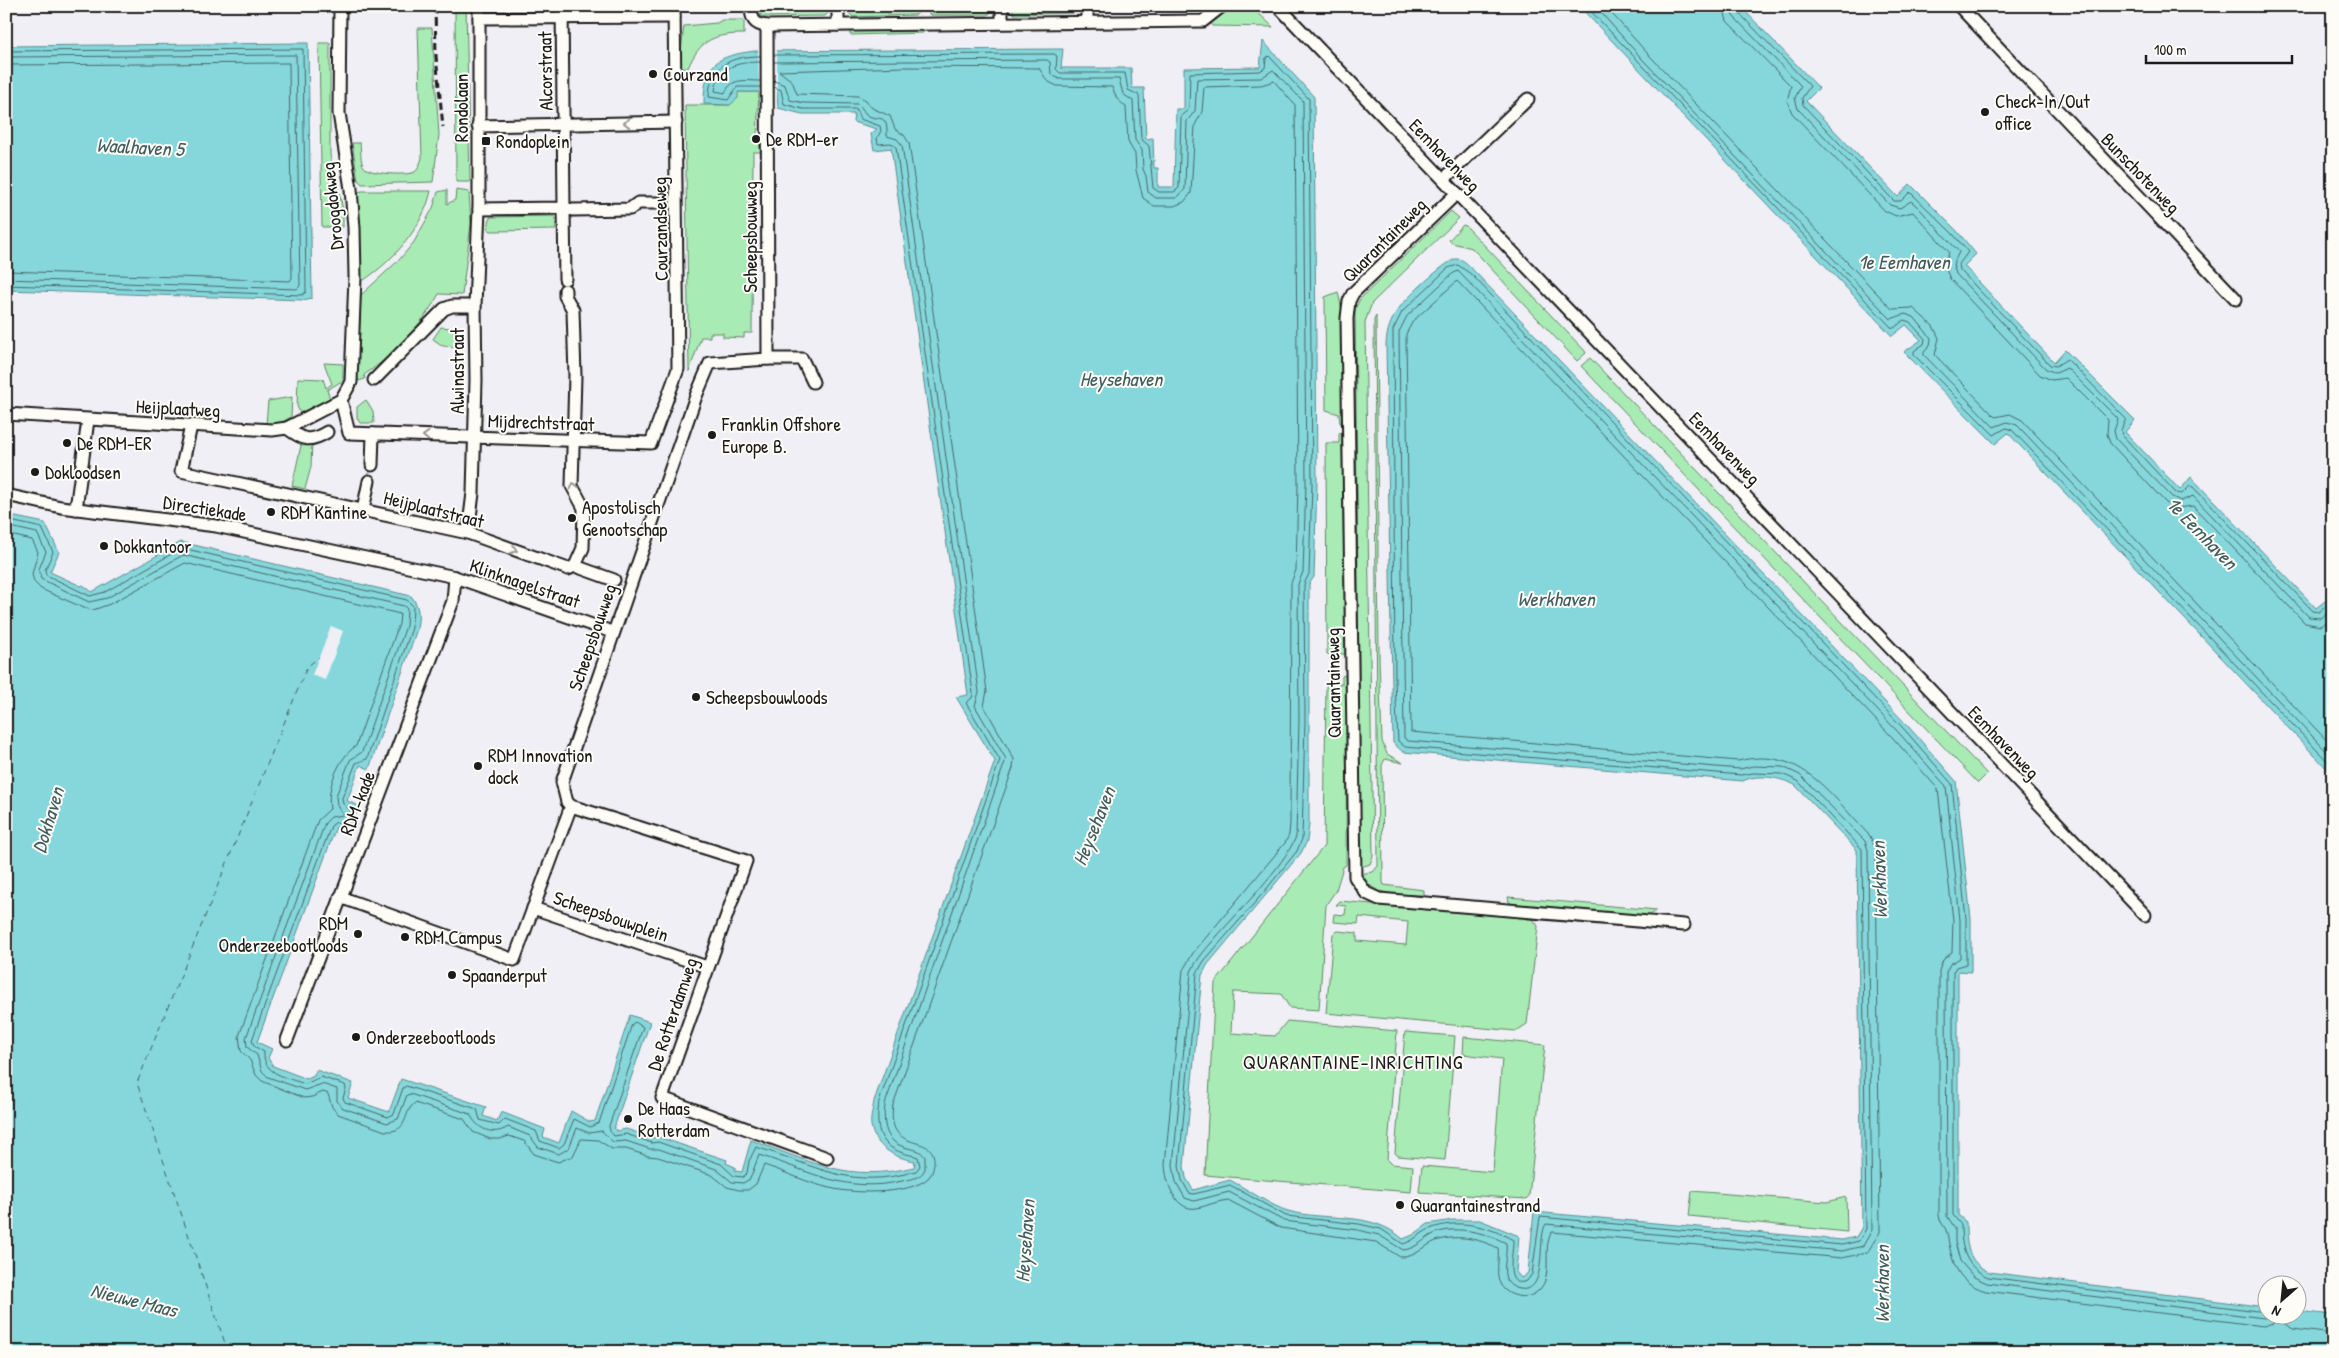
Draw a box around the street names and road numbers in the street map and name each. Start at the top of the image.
street label: Alcorstraat [531,31,559,111]
street label: Rondolaan [448,74,474,142]
street label: Eemhavenweg [1403,113,1487,197]
street label: Bunschotenweg [2096,127,2186,219]
street label: Droogdokweg [314,161,350,251]
street label: Courzandseweg [646,177,674,281]
street label: Scheepsbouwweg [737,181,763,293]
street label: Quarantaineweg [1336,192,1432,288]
street label: Alwinastraat [444,328,470,414]
street label: Heijplaatweg [135,393,221,423]
street label: Eemhavenweg [1683,406,1767,490]
street label: Mijdrechtstraat [487,407,595,437]
street label: Heijplaatstraat [381,484,487,534]
street label: Directiekade [161,489,249,527]
street label: Klinknagelstraat [466,552,584,614]
street label: Scheepsbouwweg [562,580,622,694]
street label: Quarantaineweg [1319,628,1347,738]
street label: Eemhavenweg [1962,700,2046,784]
street label: RDM-kade [333,767,381,839]
street label: Scheepsbouwplein [550,884,672,948]
street label: De Rotterdamweg [641,954,703,1074]

